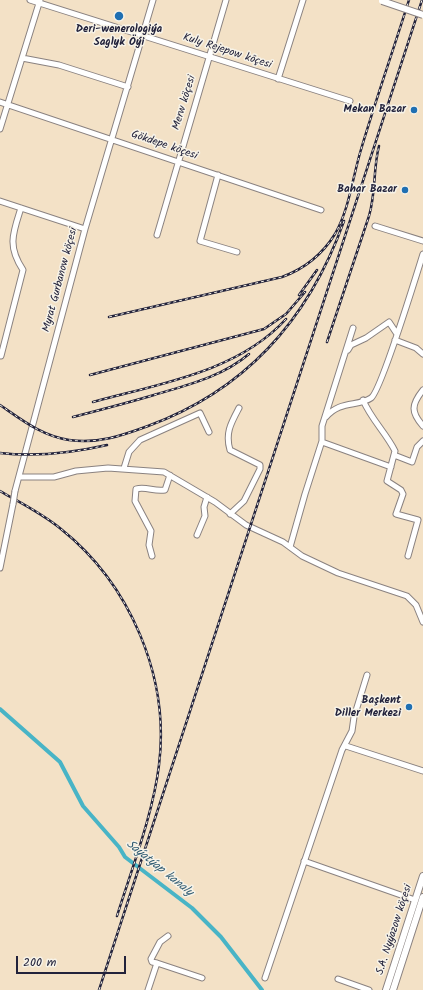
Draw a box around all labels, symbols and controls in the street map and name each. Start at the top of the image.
marker: Deri-wenerologiýa Saglyk Öýi [113,10,125,22]
place label: Deri-wenerologiýa Saglyk Öýi [76,23,162,49]
street label: Kuly Rejepow köçesi [181,31,273,73]
street label: Merw köçesi [170,74,200,132]
place label: Mekan Bazar [344,103,406,117]
marker: Mekan Bazar [409,105,419,115]
street label: Gökdepe köçesi [129,128,199,164]
place label: Bahar Bazar [337,183,397,197]
marker: Bahar Bazar [400,185,410,195]
street label: Myrat Gurbanow köçesi [41,226,81,334]
place label: Başkent Diller Merkezi [335,694,401,720]
marker: Başkent Diller Merkezi [404,702,414,712]
water label: Saýatýap kanaly [123,838,195,900]
street label: S.A. Nyýazow köçesi [374,883,416,977]
scale bar [18,948,128,974]
text: 200 m [23,953,56,972]

